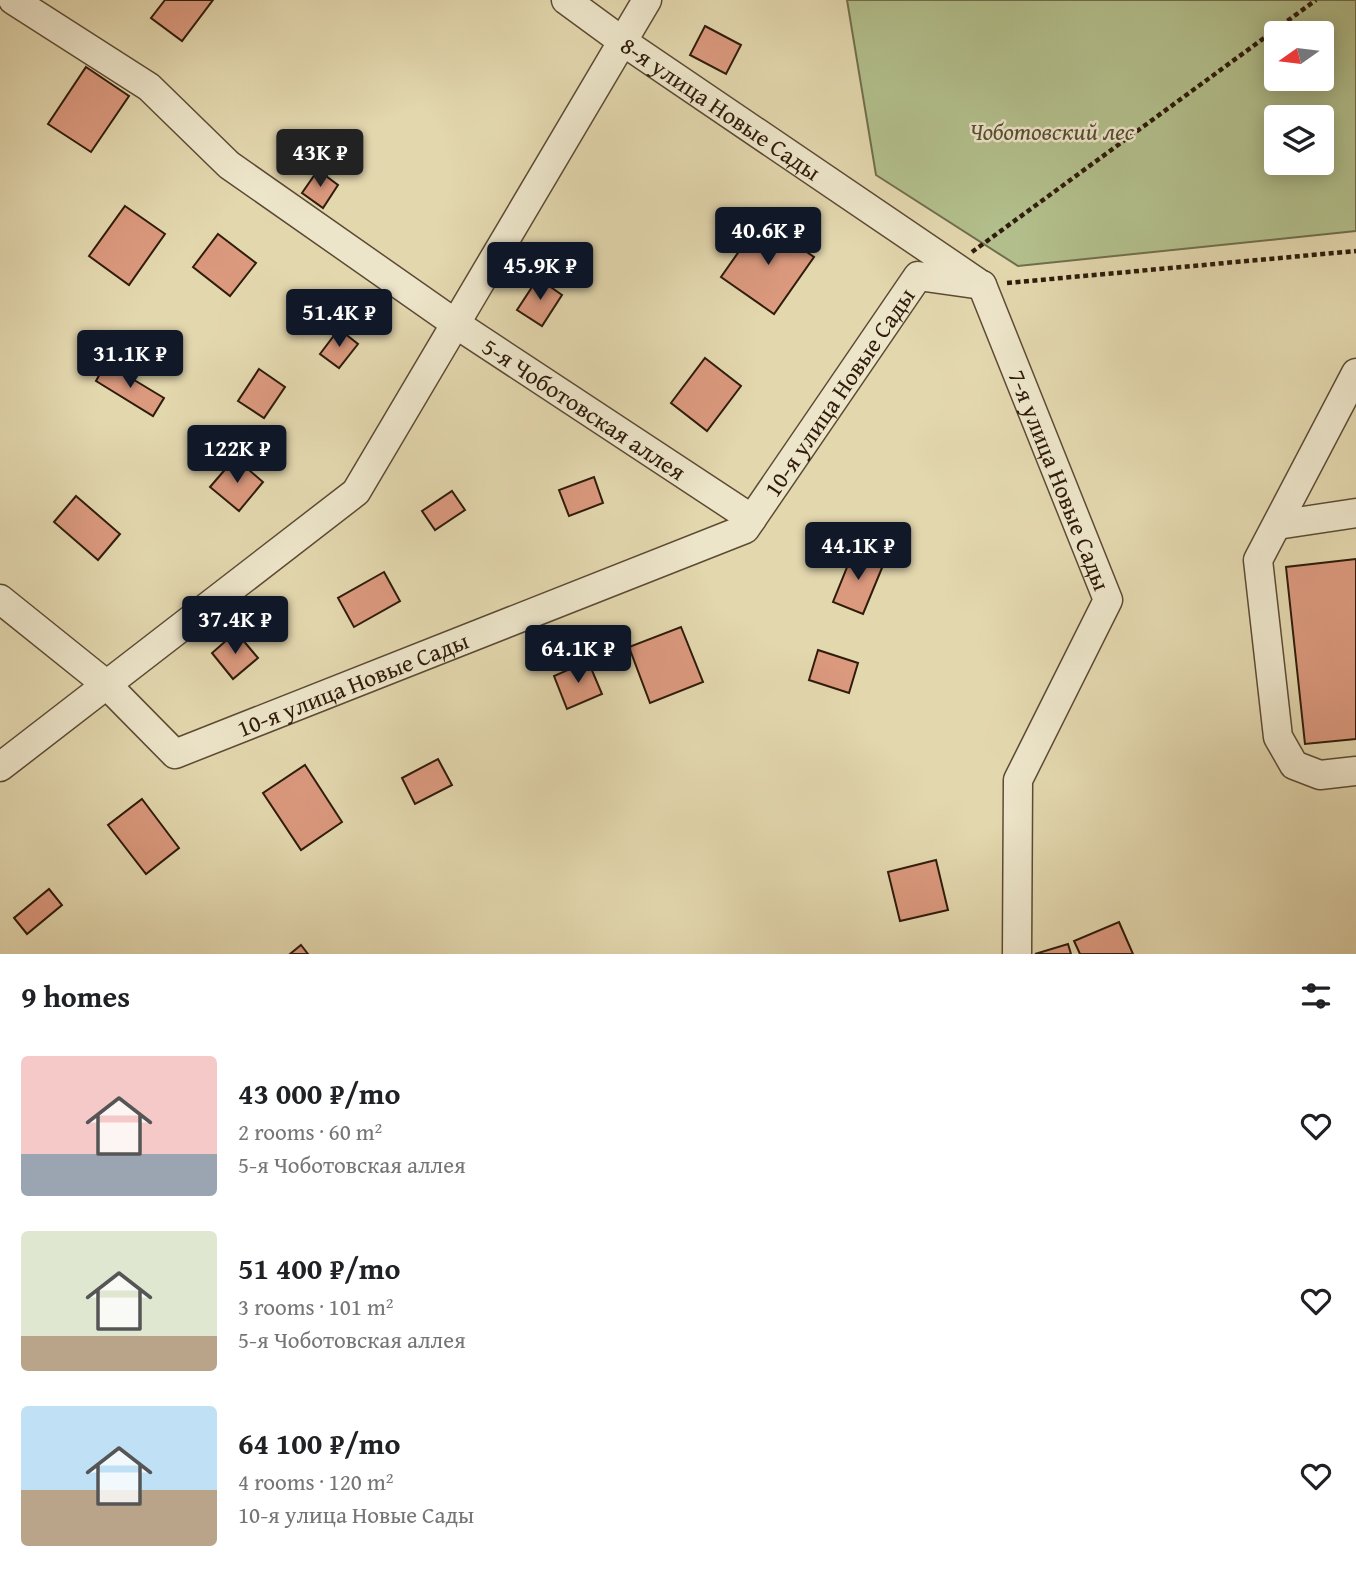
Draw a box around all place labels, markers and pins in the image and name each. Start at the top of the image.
pin: 43K ₽ [271,130,369,189]
pin: 40.6K ₽ [703,208,833,267]
pin: 45.9K ₽ [475,243,605,302]
pin: 51.4K ₽ [274,290,404,349]
pin: 31.1K ₽ [65,330,195,390]
pin: 122K ₽ [180,426,294,485]
pin: 44.1K ₽ [793,522,923,582]
pin: 37.4K ₽ [170,596,300,656]
pin: 64.1K ₽ [513,626,643,685]

